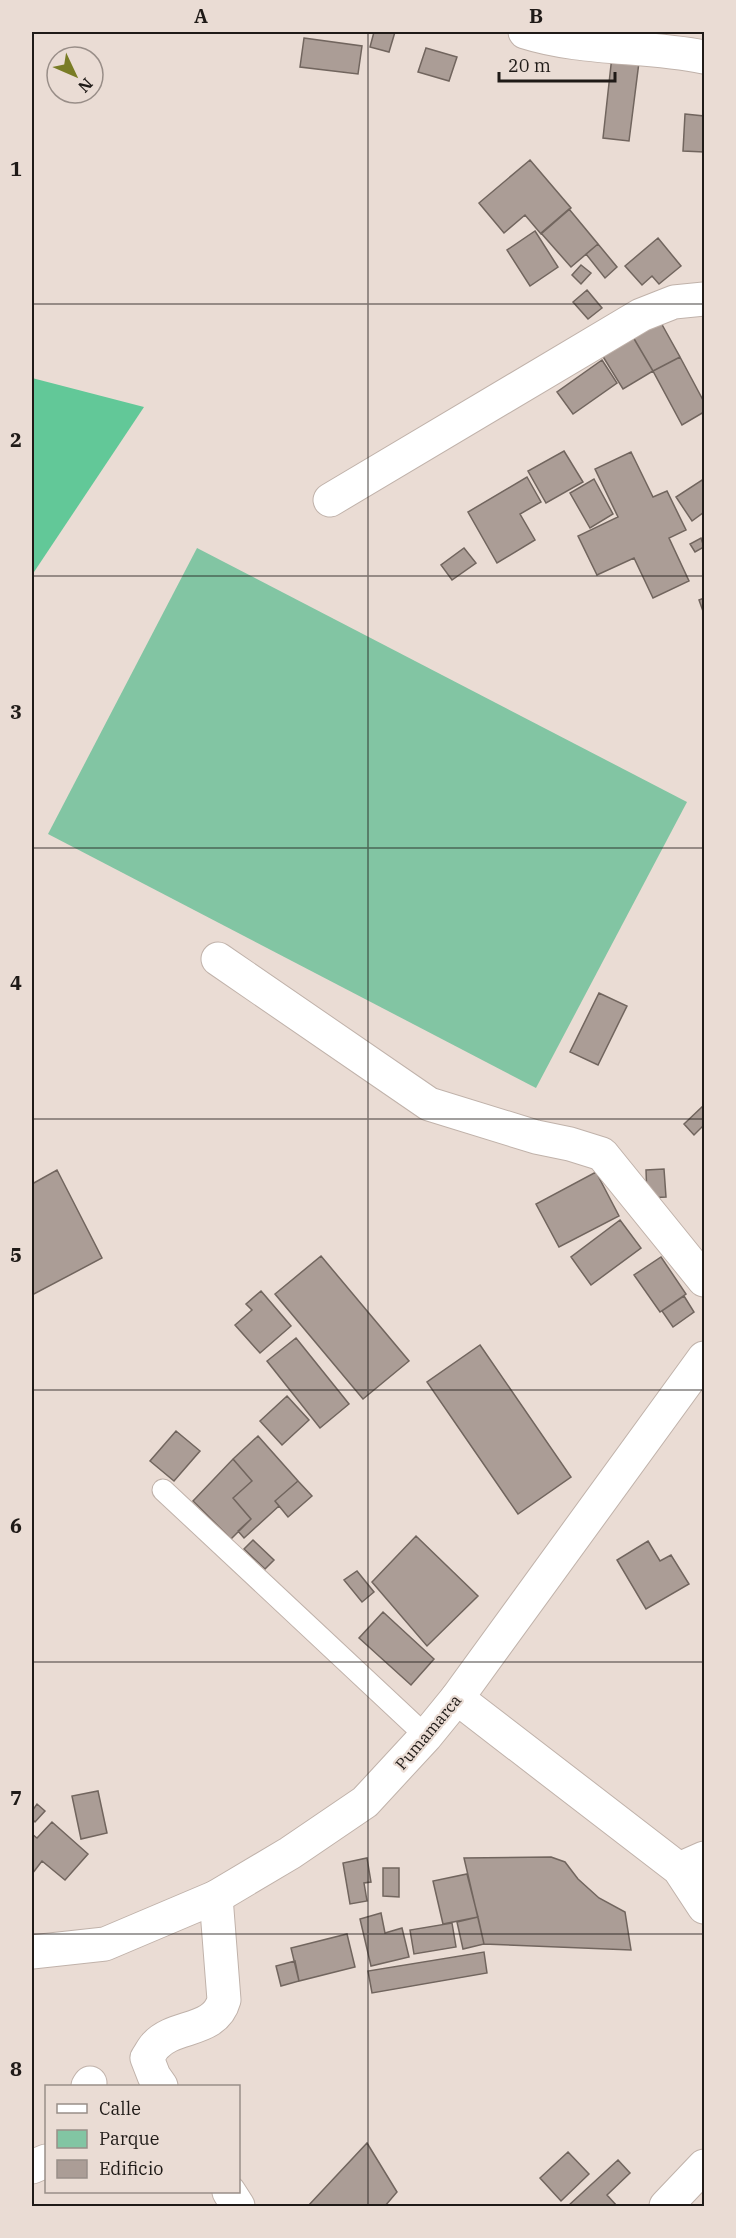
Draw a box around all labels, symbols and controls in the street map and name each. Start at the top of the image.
text: A [194,2,208,29]
text: B [529,2,543,29]
north arrow [45,45,105,105]
scale bar [499,45,614,83]
text: 20 m [508,54,551,77]
text: N [74,74,97,97]
text: 1 [10,155,22,182]
text: 2 [10,426,22,453]
text: 3 [10,698,22,725]
text: 4 [10,969,22,996]
text: 5 [10,1241,22,1268]
text: 6 [10,1512,22,1539]
street label: Pumamarca [391,1690,465,1774]
text: 7 [10,1784,22,1811]
text: 8 [10,2055,22,2082]
legend [45,2085,240,2193]
text: Calle [99,2097,141,2120]
text: Parque [99,2127,159,2150]
text: Edificio [99,2157,163,2180]

